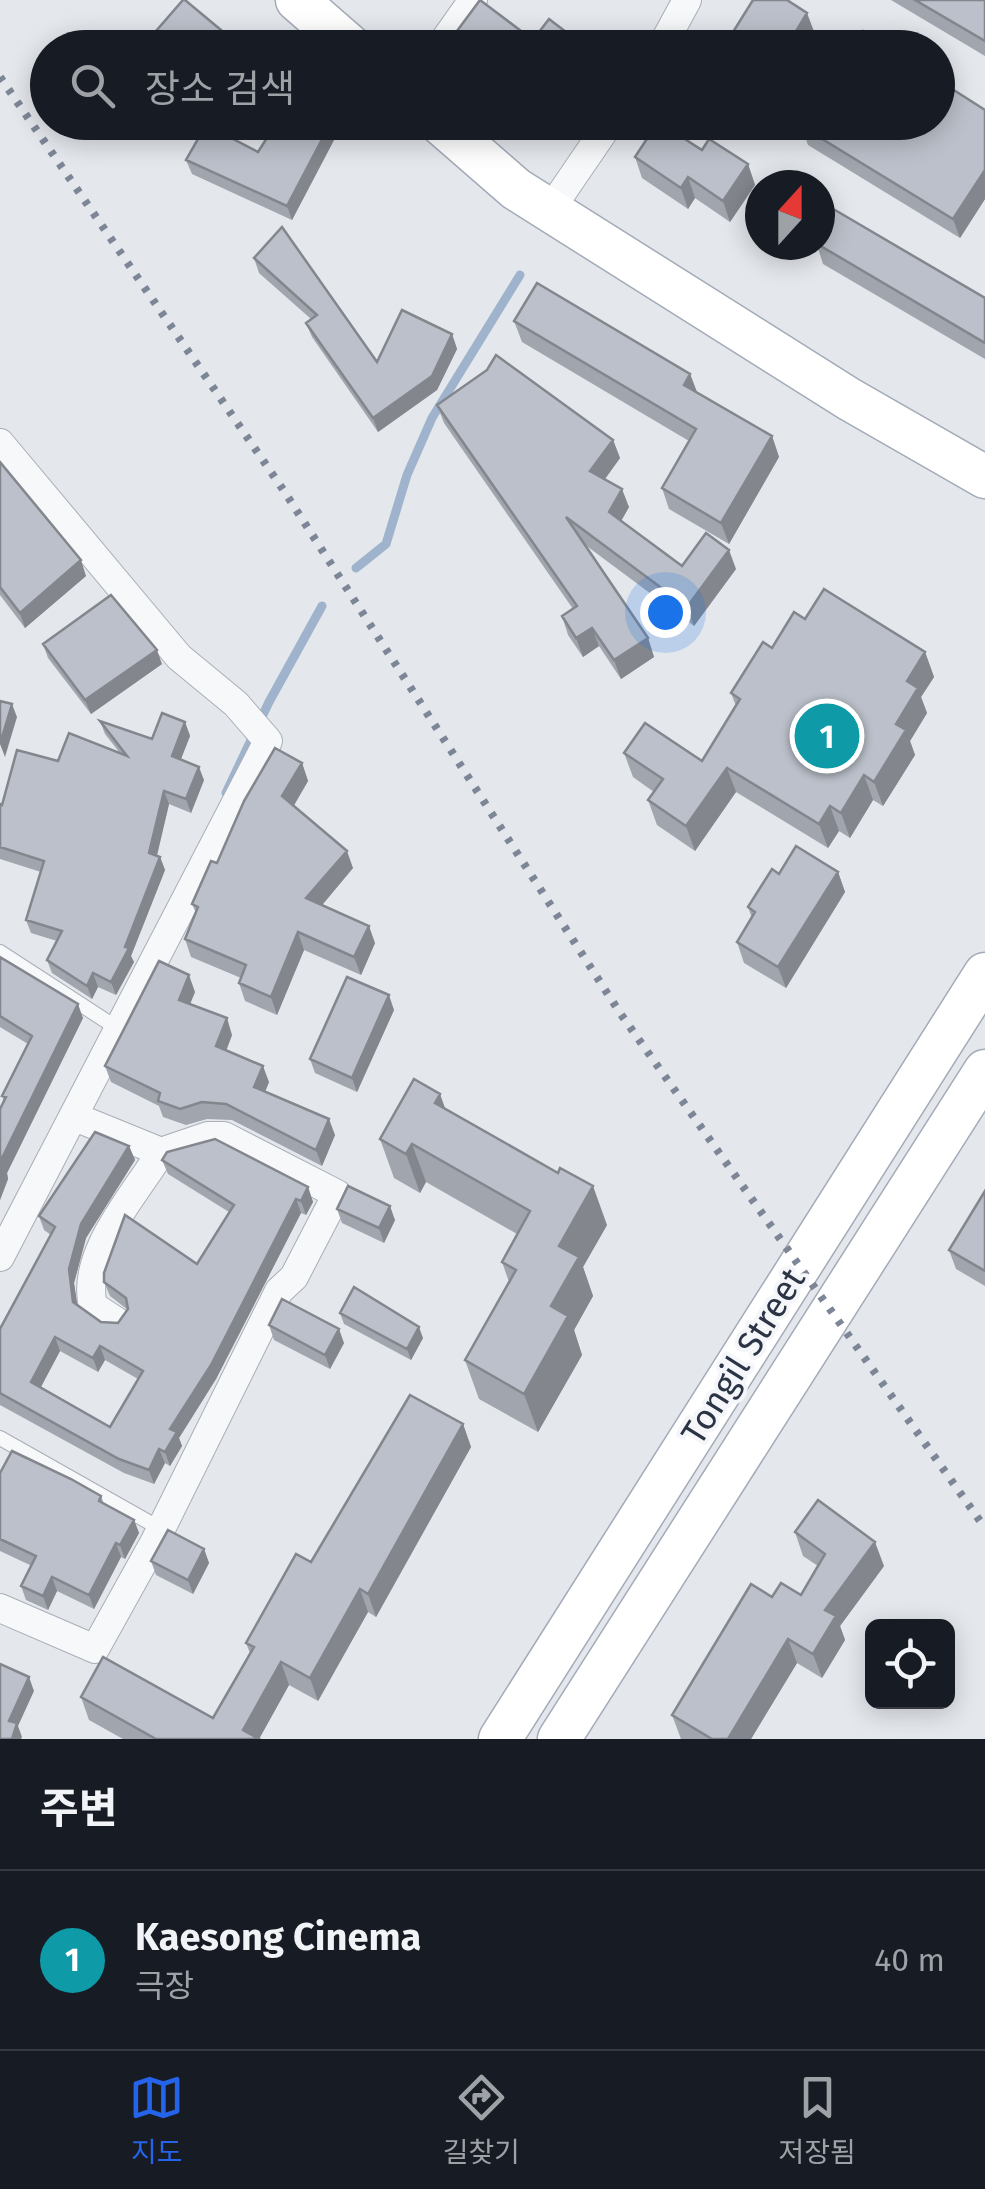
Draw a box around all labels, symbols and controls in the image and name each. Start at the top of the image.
search box [30,30,955,140]
icon: search [65,58,120,113]
text: 장소 검색 [145,66,295,112]
north arrow [745,170,835,260]
your location [640,587,691,638]
pin: 1 [794,698,860,774]
street label: Tongil Street [672,1260,814,1452]
map controls [865,1619,955,1709]
button: locate [865,1619,955,1709]
text: 주변 [40,1784,117,1834]
text: Kaesong Cinema [135,1914,421,1960]
text: 1 [65,1941,80,1979]
text: 40 m [874,1941,945,1979]
text: 극장 [135,1967,194,2005]
tab: 지도 [129,2070,184,2170]
tab: 길찾기 [443,2070,520,2170]
tab: 저장됨 [778,2070,856,2170]

